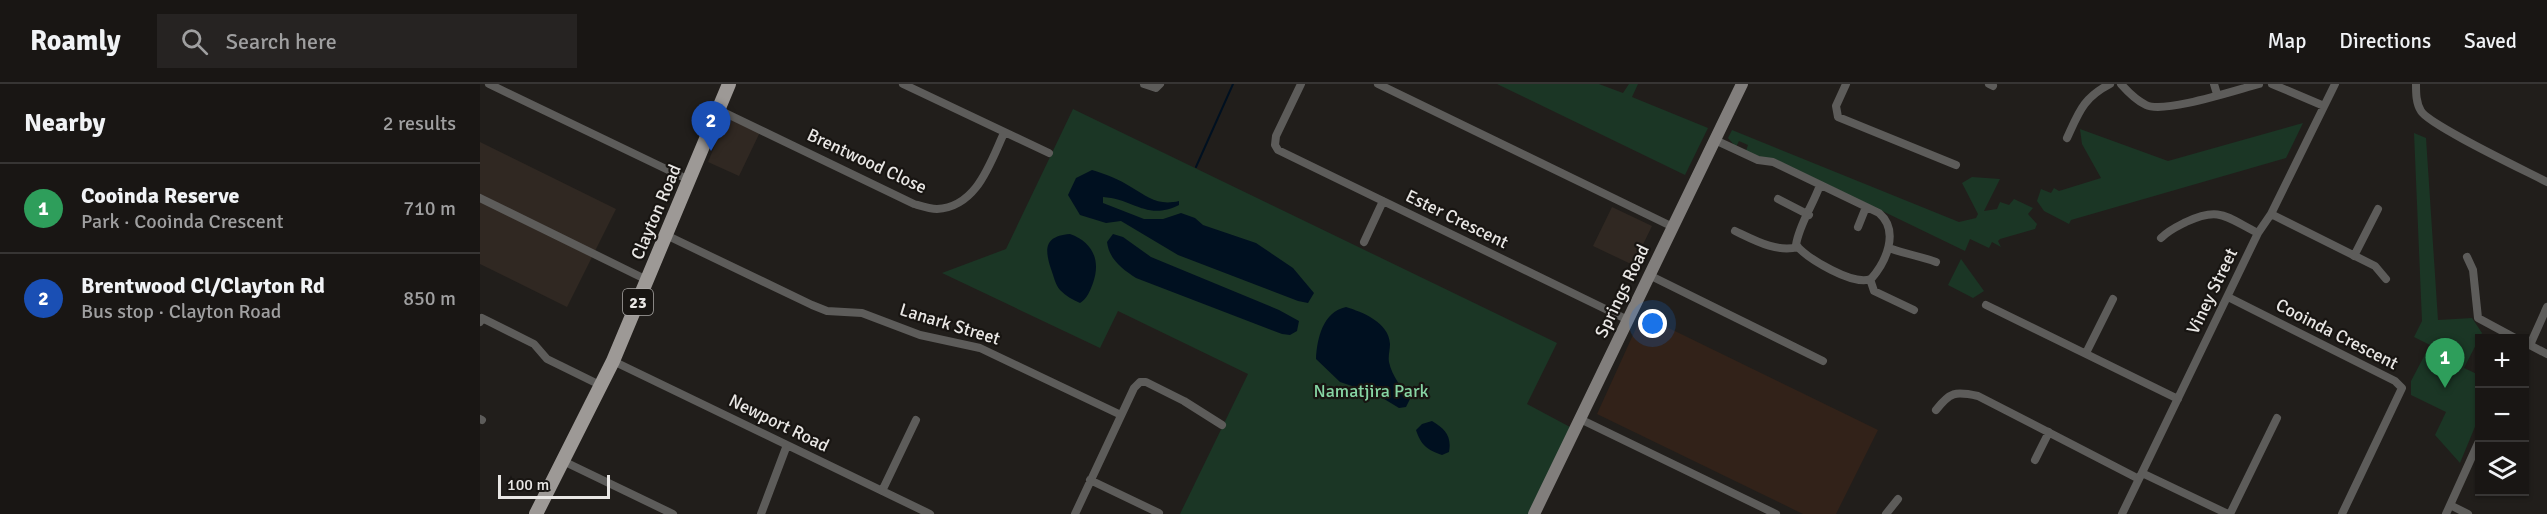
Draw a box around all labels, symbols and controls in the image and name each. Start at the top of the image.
search box [157,14,577,68]
text: Roamly [30,24,121,58]
icon: search [178,25,211,58]
text: Search here [226,28,337,55]
text: Map [2268,28,2306,54]
text: Directions [2339,28,2431,54]
text: Saved [2464,28,2517,54]
pin: 2 [692,101,730,151]
text: Nearby [24,107,105,139]
text: 2 results [383,111,456,136]
street label: Brentwood Close [804,124,930,198]
street label: Clayton Road [626,161,686,263]
text: Cooinda Reserve [81,182,239,209]
street label: Ester Crescent [1402,185,1512,253]
text: 1 [38,196,49,221]
text: 710 m [403,196,456,221]
text: Park · Cooinda Crescent [81,209,284,234]
street label: Springs Road [1590,241,1654,341]
street label: Viney Street [2182,244,2242,338]
text: Brentwood Cl/Clayton Rd [81,272,325,299]
text: 2 [38,286,49,311]
text: 850 m [403,286,456,311]
road number: 23 [623,289,653,315]
street label: Cooinda Crescent [2272,294,2402,374]
street label: Lanark Street [897,298,1003,350]
text: Bus stop · Clayton Road [81,299,281,324]
your location [1638,309,1667,338]
map controls [2475,334,2529,496]
button: + [2475,334,2529,388]
pin: 1 [2426,338,2464,388]
park label: Namatjira Park [1313,380,1429,402]
button: − [2475,388,2529,442]
street label: Newport Road [725,389,833,457]
button: layers [2475,442,2529,496]
scale bar [498,472,610,500]
text: 100 m [507,475,549,495]

